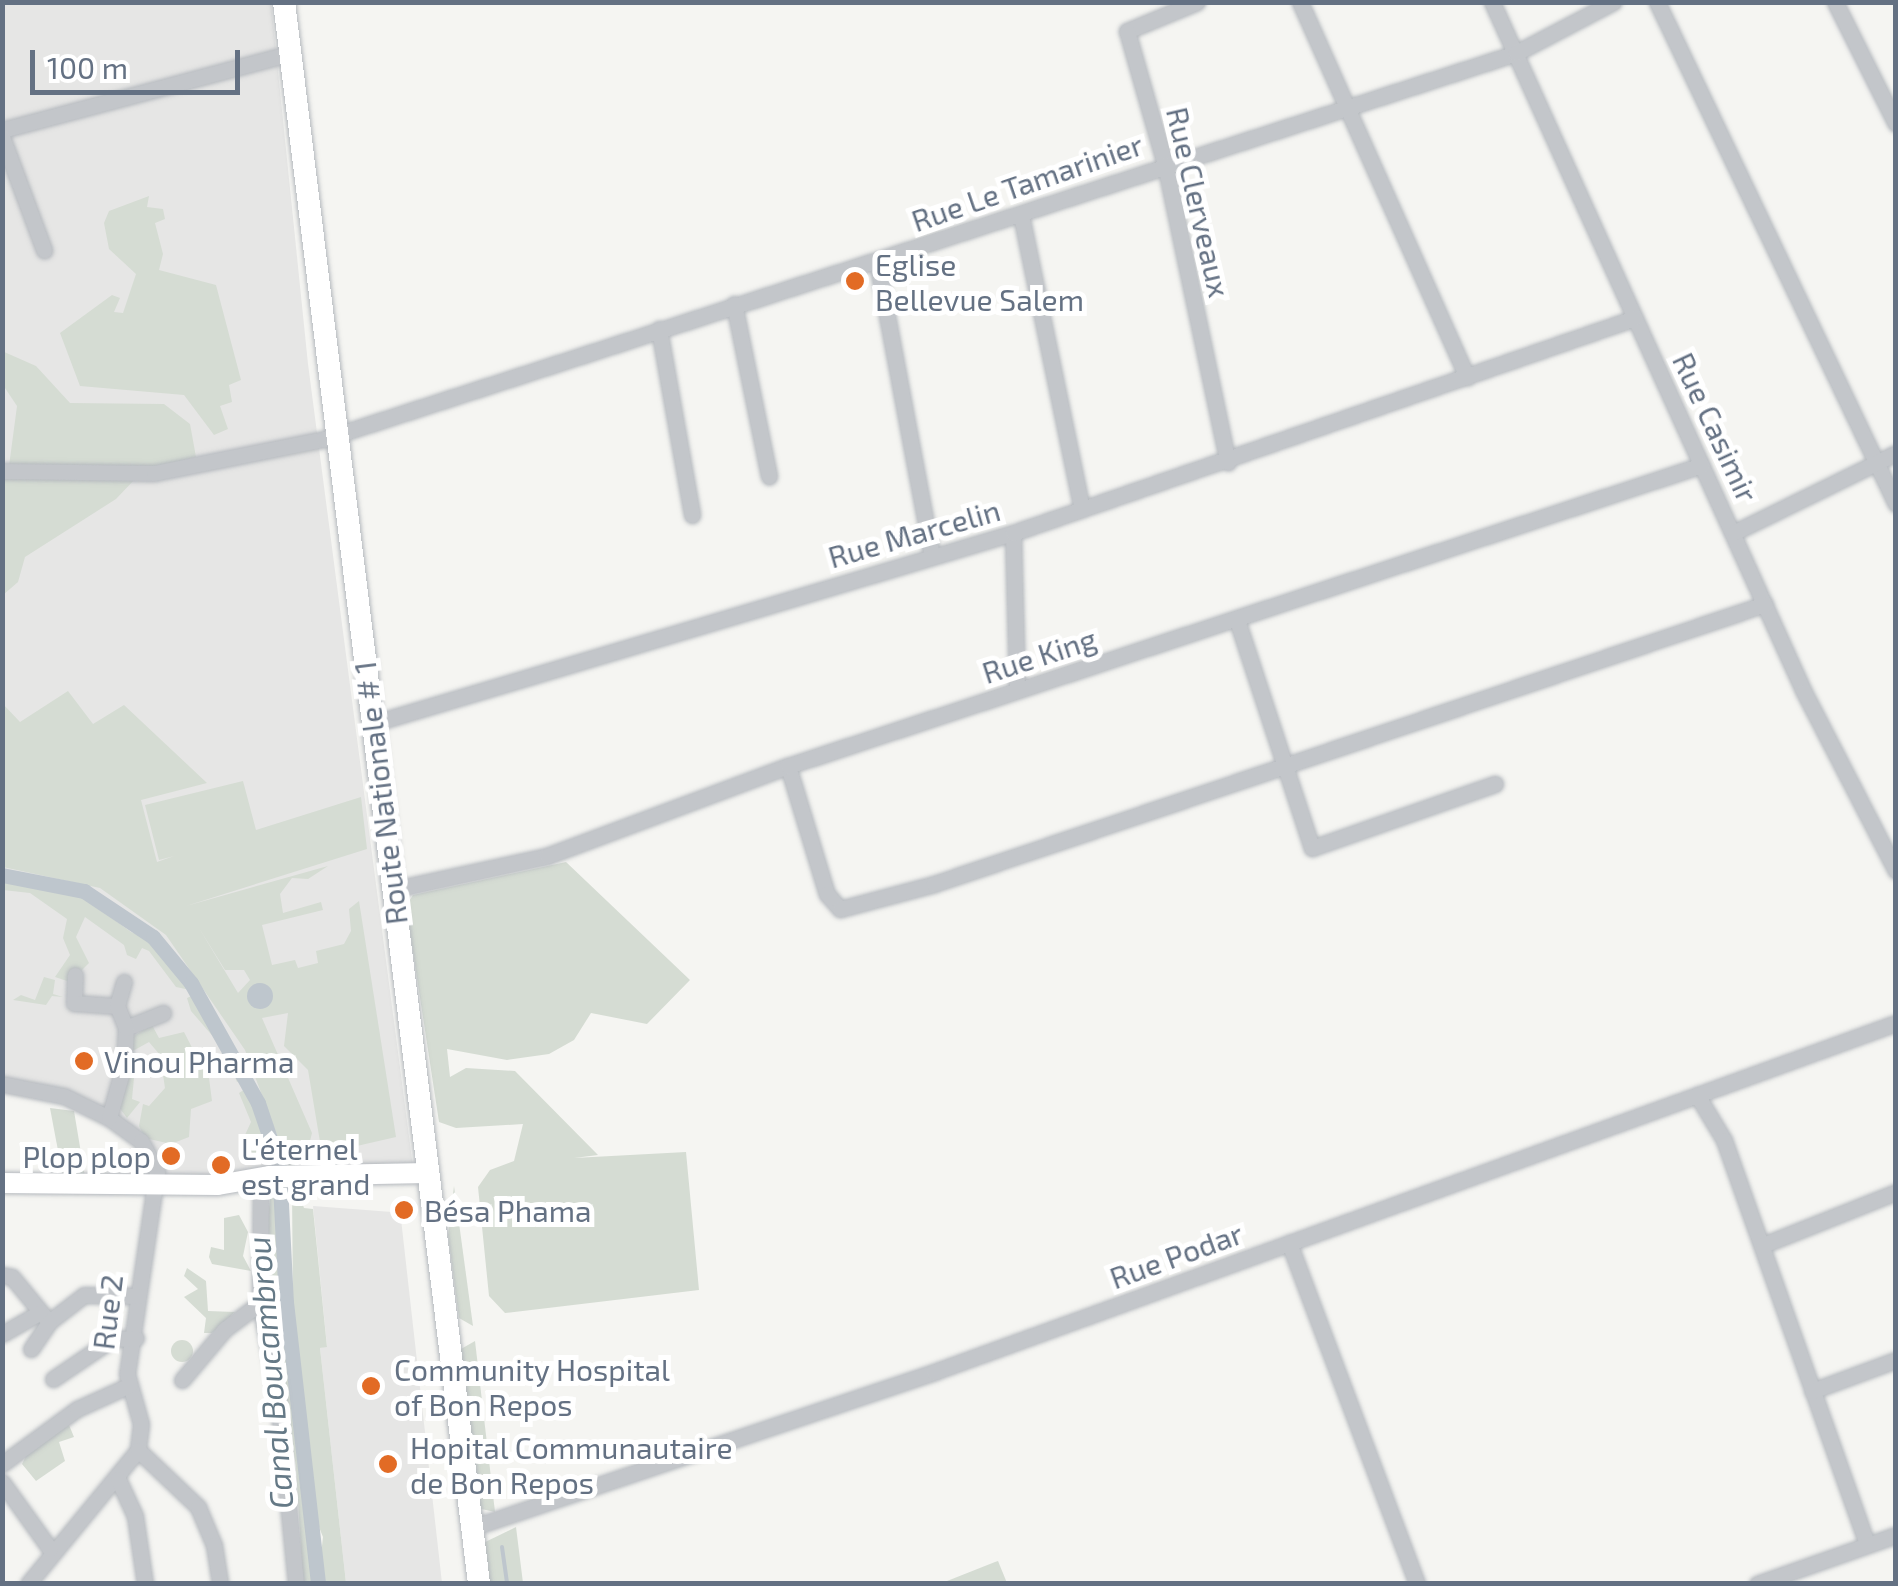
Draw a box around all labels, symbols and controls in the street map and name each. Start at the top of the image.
scale bar [35,30,245,92]
text: 100 m [47,49,128,85]
street label: Rue Clerveaux [1160,104,1238,300]
street label: Rue Le Tamarinier [906,125,1148,239]
place label: Eglise Bellevue Salem [875,246,1084,316]
marker: Eglise Bellevue Salem [844,270,866,292]
street label: Rue Casimir [1666,347,1766,507]
street label: Rue Marcelin [824,491,1004,575]
street label: Rue King [977,620,1101,690]
street label: Route Nationale # 1 [346,659,414,927]
place label: Vinou Pharma [104,1043,294,1079]
marker: Vinou Pharma [73,1050,95,1072]
place label: L'éternel est grand [241,1130,370,1200]
place label: Plop plop [23,1138,151,1174]
marker: Plop plop [160,1145,182,1167]
marker: L'éternel est grand [210,1154,232,1176]
place label: Bésa Phama [424,1192,591,1228]
marker: Bésa Phama [393,1199,415,1221]
street label: Rue Podar [1105,1214,1247,1296]
water label: Canal Boucambrou [238,1235,300,1511]
street label: Rue 2 [85,1272,129,1352]
place label: Community Hospital of Bon Repos [394,1351,671,1422]
marker: Community Hospital of Bon Repos [358,1373,384,1399]
place label: Hopital Communautaire de Bon Repos [410,1429,733,1500]
marker: Hopital Communautaire de Bon Repos [375,1451,401,1477]

